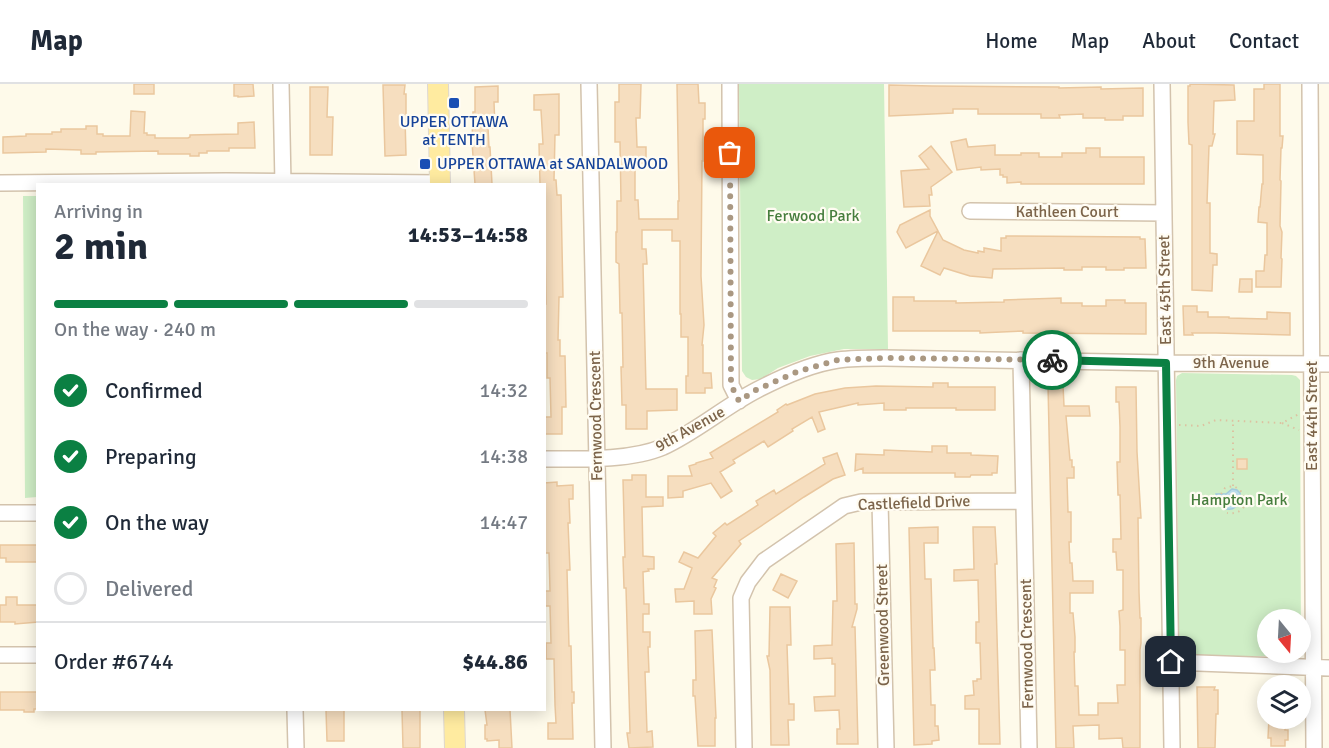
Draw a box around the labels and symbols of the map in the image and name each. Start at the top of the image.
marker: UPPER OTTAWA at TENTH [447,96,461,110]
place label: UPPER OTTAWA at TENTH [400,112,509,150]
pin [704,127,755,178]
place label: UPPER OTTAWA at SANDALWOOD [437,154,668,174]
marker: UPPER OTTAWA at SANDALWOOD [418,157,432,171]
street label: Kathleen Court [1015,202,1119,222]
park label: Ferwood Park [767,206,859,226]
street label: East 45th Street [1154,234,1176,345]
courier [1022,330,1082,390]
street label: Fernwood Crescent [585,350,607,481]
street label: 9th Avenue [1193,353,1269,373]
street label: East 44th Street [1302,361,1322,471]
street label: 9th Avenue [652,402,728,456]
park label: Hampton Park [1191,490,1287,510]
street label: Castlefield Drive [857,491,971,515]
street label: Greenwood Street [872,563,894,686]
street label: Fernwood Crescent [1016,578,1038,709]
north arrow [1257,609,1311,663]
pin [1145,636,1196,687]

